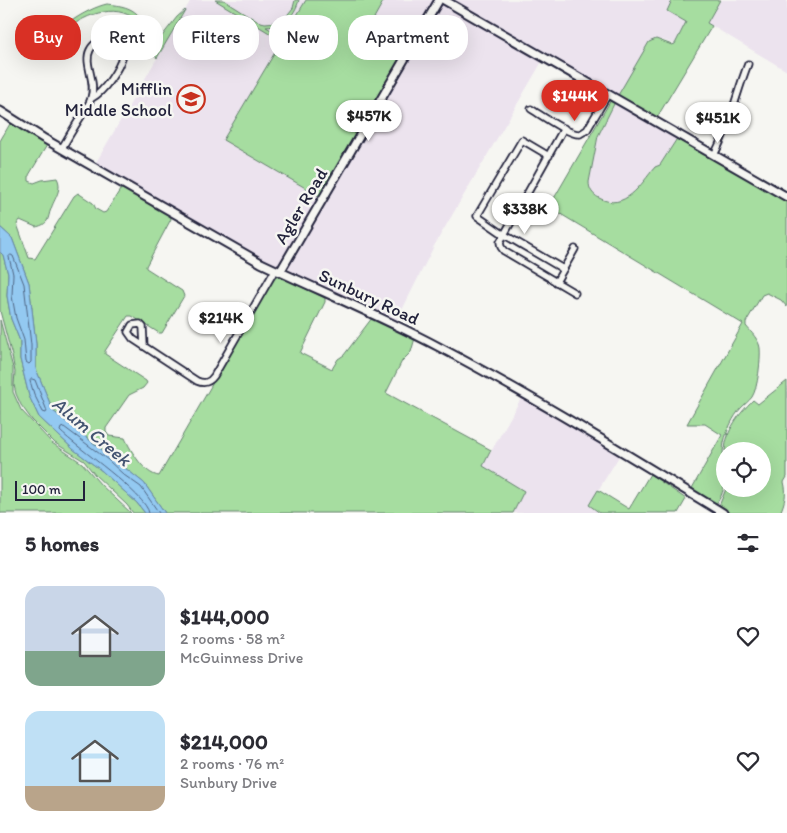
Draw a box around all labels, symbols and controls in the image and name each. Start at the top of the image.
chip: Buy [15,15,81,60]
chip: Rent [91,15,163,60]
chip: Filters [173,15,259,60]
chip: New [269,15,338,60]
chip: Apartment [348,15,468,60]
place label: Mifflin Middle School [65,78,172,121]
pin: $144K [540,80,610,122]
school or university icon: Mifflin Middle School [176,84,206,114]
text: $144K [553,86,598,105]
pin: $457K [334,100,404,142]
pin: $451K [683,102,753,144]
text: $457K [347,106,391,125]
text: $451K [696,108,740,127]
street label: Agler Road [270,164,332,248]
pin: $338K [490,192,560,235]
text: $338K [503,199,547,218]
street label: Sunbury Road [315,264,423,330]
pin: $214K [186,302,256,344]
text: $214K [199,308,243,327]
water label: Alum Creek [48,392,137,472]
map controls [716,442,771,497]
button: locate [716,442,771,497]
scale bar [15,478,85,501]
text: 100 m [22,481,61,498]
icon: filters [734,529,762,557]
text: 5 homes [25,531,99,556]
text: $144,000 [180,604,269,629]
icon: home [65,606,125,666]
icon: heart [734,622,762,650]
text: 2 rooms · 58 m² [180,629,285,648]
text: McGuinness Drive [180,648,303,667]
text: $214,000 [180,729,268,754]
icon: home [65,731,125,791]
icon: heart [734,747,762,775]
text: 2 rooms · 76 m² [180,754,284,773]
text: Sunbury Drive [180,773,277,792]

